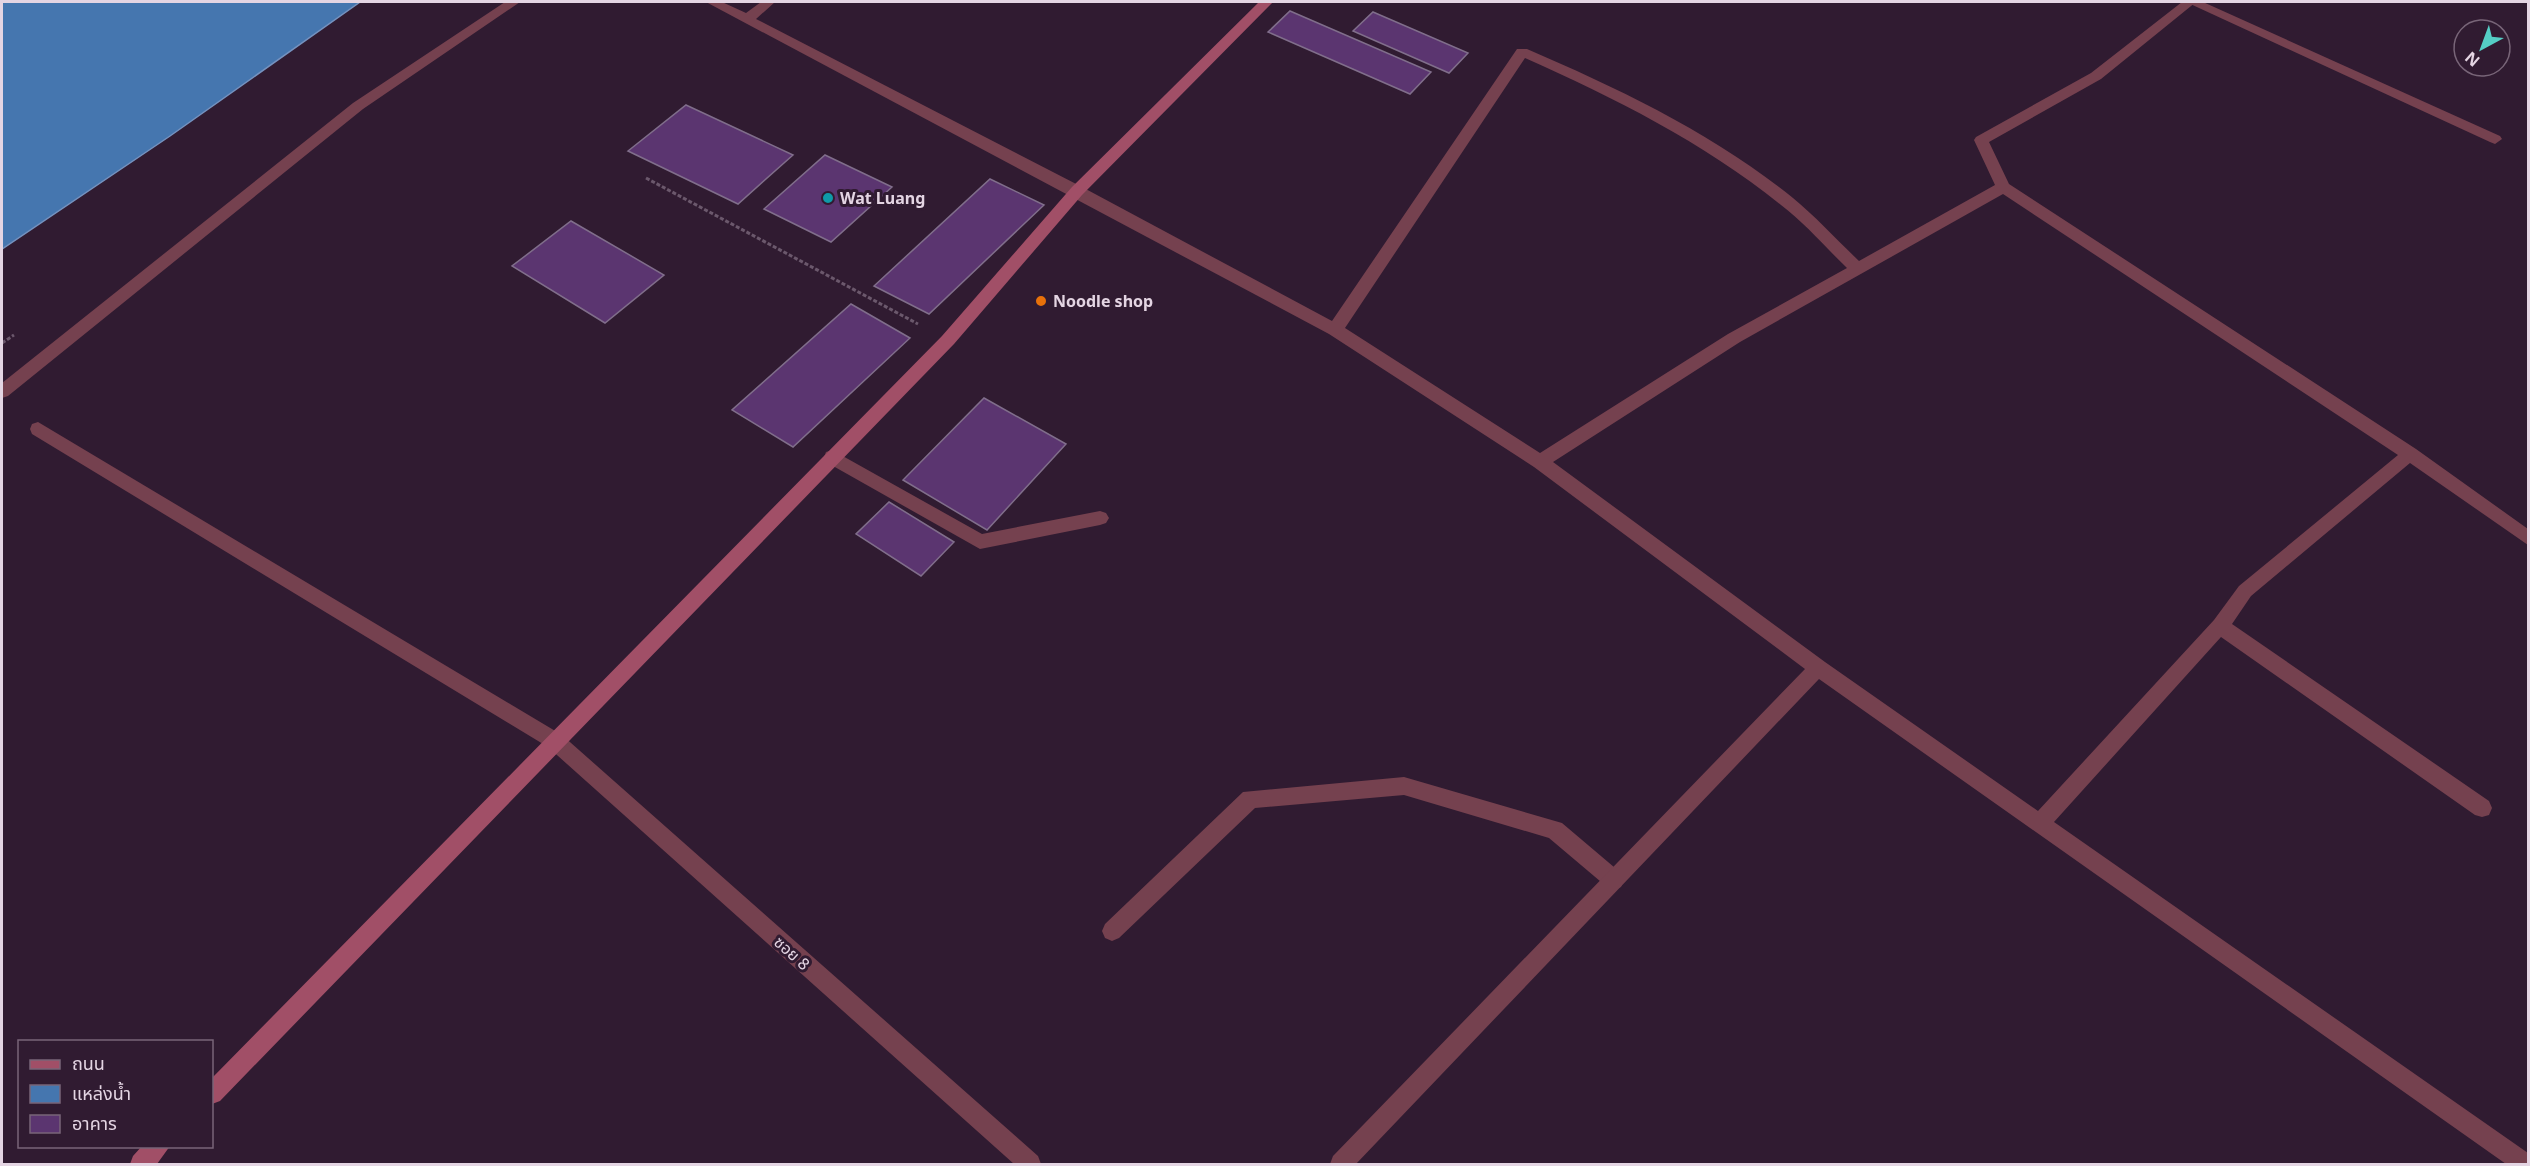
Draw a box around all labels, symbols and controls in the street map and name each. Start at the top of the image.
north arrow [2452,18,2512,78]
text: N [2460,47,2484,72]
place label: Wat Luang [840,187,925,209]
marker: Wat Luang [821,191,835,205]
place label: Noodle shop [1053,290,1153,312]
marker: Noodle shop [1034,294,1048,308]
street label: ซอย 8 [769,931,815,975]
legend [18,1040,213,1148]
text: ถนน [72,1051,105,1075]
text: แหล่งน้ำ [72,1081,131,1105]
text: อาคาร [72,1111,117,1135]

